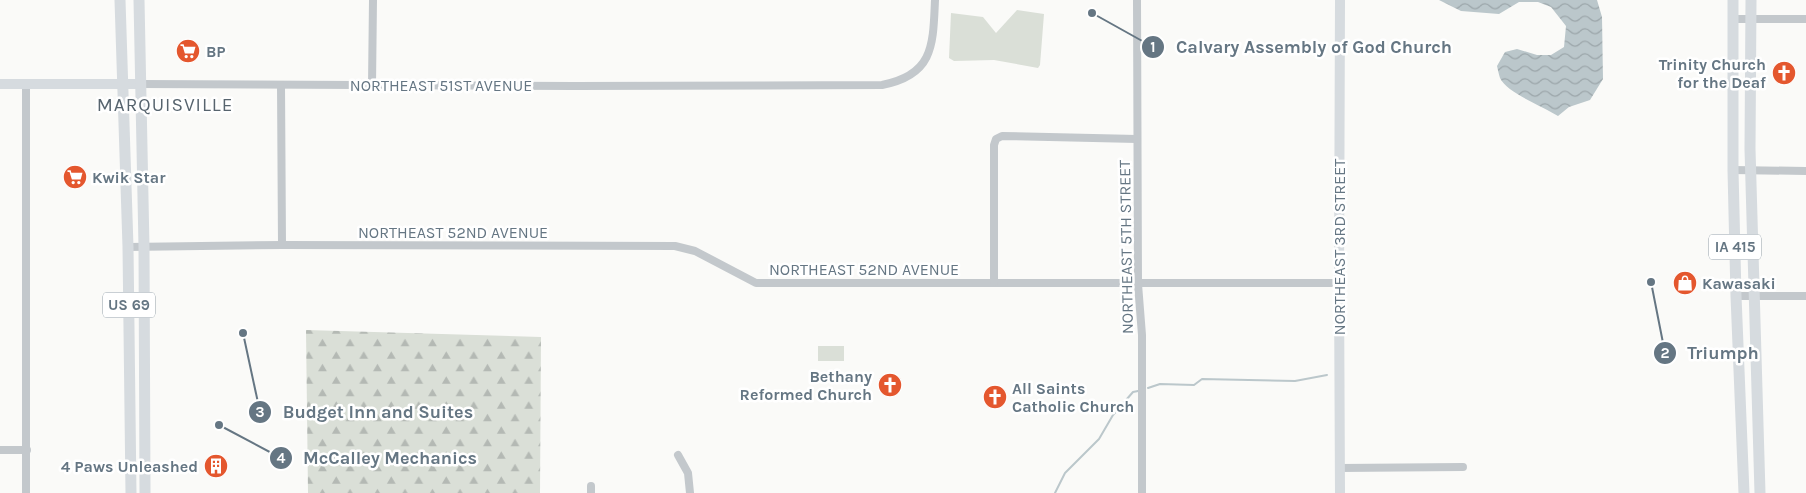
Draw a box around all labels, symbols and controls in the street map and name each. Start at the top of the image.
callout: Calvary Assembly of God Church [1141,31,1462,64]
text: Calvary Assembly of God Church [1176,36,1452,58]
supermarket icon: BP [175,38,201,64]
text: 1 [1150,38,1156,56]
place label: BP [206,42,226,61]
place label: Trinity Church for the Deaf [1659,55,1766,92]
church icon: Trinity Church for the Deaf [1771,60,1797,86]
street label: NORTHEAST 51ST AVENUE [350,76,532,95]
district label: MARQUISVILLE [97,94,233,116]
street label: NORTHEAST 3RD STREET [1330,159,1349,335]
street label: NORTHEAST 5TH STREET [1115,160,1137,334]
supermarket icon: Kwik Star [62,164,88,190]
place label: Kwik Star [92,168,166,187]
street label: NORTHEAST 52ND AVENUE [358,223,548,242]
road number: IA 415 [1709,234,1761,260]
street label: NORTHEAST 52ND AVENUE [769,260,959,279]
shop icon: Kawasaki [1672,270,1698,296]
place label: Kawasaki [1702,274,1776,293]
road number: US 69 [103,292,155,318]
callout: Triumph [1653,336,1769,369]
text: Triumph [1687,342,1759,364]
text: 2 [1660,344,1670,362]
place label: Bethany Reformed Church [740,367,872,404]
church icon: Bethany Reformed Church [877,372,903,398]
place label: All Saints Catholic Church [1012,379,1134,416]
church icon: All Saints Catholic Church [982,384,1008,410]
callout: Budget Inn and Suites [248,395,483,428]
text: Budget Inn and Suites [283,401,473,423]
text: 3 [255,403,265,421]
callout: McCalley Mechanics [268,441,487,474]
text: McCalley Mechanics [303,447,477,469]
text: 4 [277,449,286,467]
building icon: 4 Paws Unleashed [203,453,229,479]
place label: 4 Paws Unleashed [61,457,198,476]

